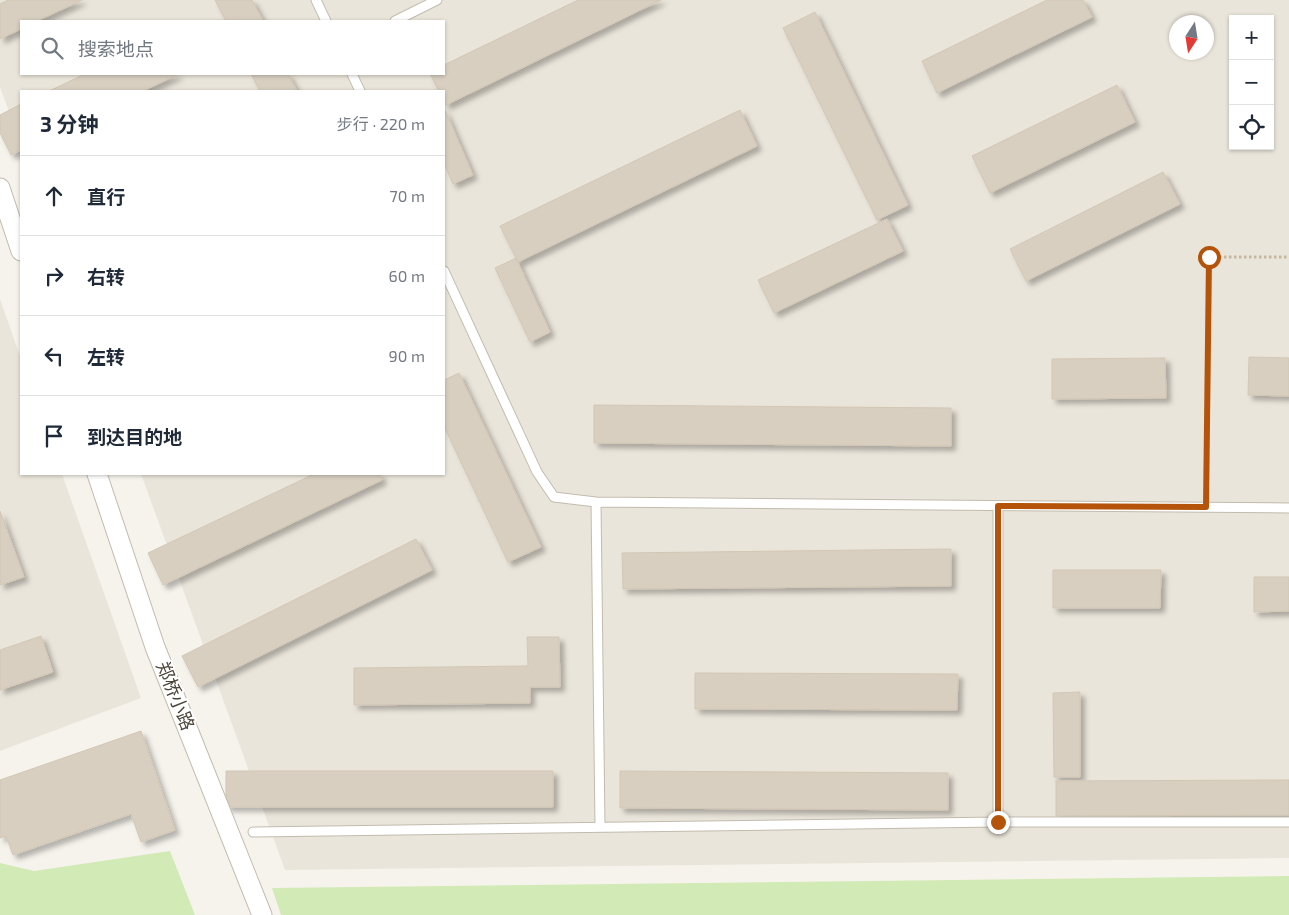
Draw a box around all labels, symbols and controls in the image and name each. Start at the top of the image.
north arrow [1169,15,1214,60]
map controls [1229,15,1274,150]
button: + [1229,15,1274,60]
search box [20,20,445,75]
icon: search [38,34,66,62]
text: 搜索地点 [78,37,154,60]
button: − [1229,60,1274,105]
button: locate [1229,105,1274,150]
text: 3 分钟 [40,111,98,136]
text: 步行 · 220 m [337,114,425,133]
icon: ahead [40,182,68,210]
text: 直行 [87,185,125,208]
text: 70 m [390,186,425,205]
route start [1198,246,1221,269]
icon: right [40,262,68,290]
text: 右转 [87,265,125,288]
text: 60 m [389,266,425,285]
icon: left [40,342,68,370]
text: 左转 [87,345,125,368]
text: 90 m [389,346,425,365]
icon: arrive [40,422,68,450]
text: 到达目的地 [87,425,182,448]
street label: 郑桥小路 [152,658,200,733]
route end [987,811,1010,834]

